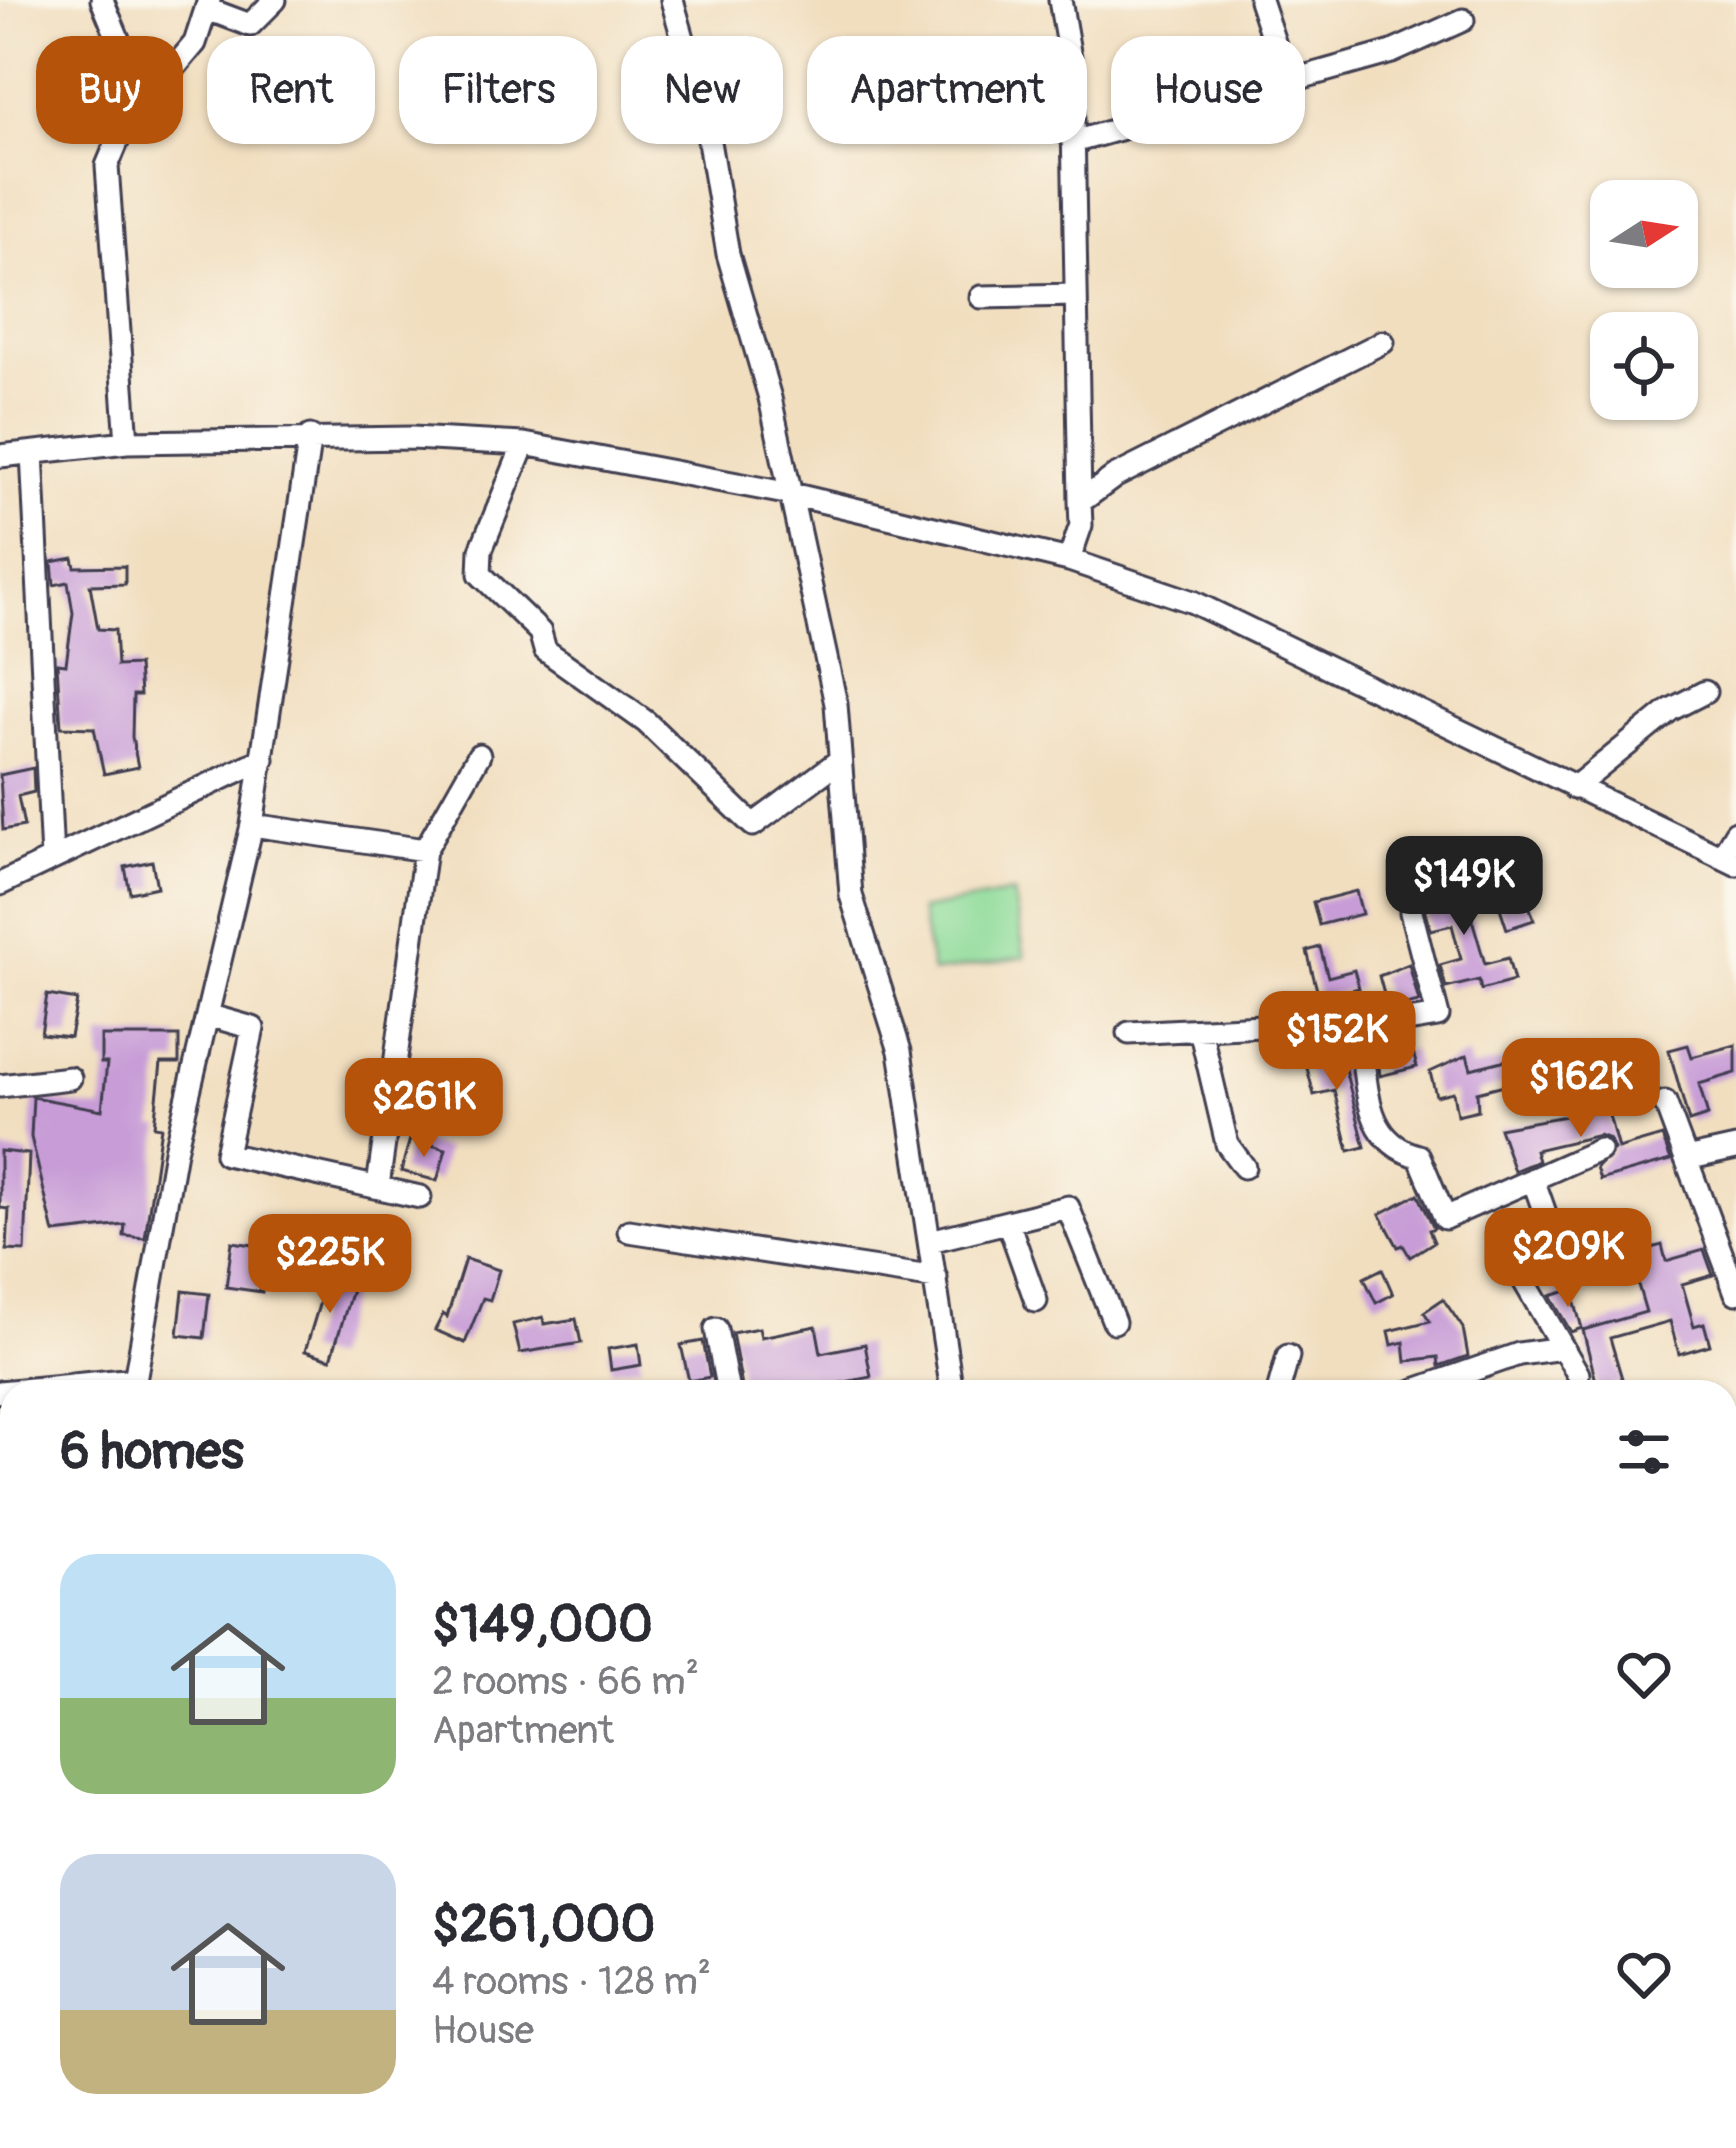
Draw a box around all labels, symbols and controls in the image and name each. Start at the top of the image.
chip: Buy [36,36,183,144]
chip: Rent [207,36,375,144]
chip: Filters [399,36,597,144]
chip: New [621,36,783,144]
chip: Apartment [807,36,1087,144]
chip: House [1111,36,1305,144]
north arrow [1590,180,1698,288]
map controls [1590,180,1698,420]
button: locate [1590,312,1698,420]
pin: $149K [1380,836,1548,938]
text: $149K [1413,850,1515,899]
pin: $152K [1253,991,1421,1093]
text: $152K [1286,1005,1388,1054]
pin: $162K [1497,1038,1665,1140]
text: $162K [1529,1052,1633,1101]
pin: $261K [340,1058,508,1160]
text: $261K [372,1072,476,1121]
pin: $209K [1484,1208,1652,1310]
pin: $225K [246,1214,414,1316]
text: $209K [1511,1222,1625,1271]
text: $225K [275,1228,385,1277]
icon: filters [1611,1419,1677,1485]
text: 6 homes [60,1420,244,1484]
text: $149,000 [432,1593,653,1657]
icon: home [156,1602,300,1746]
icon: heart [1611,1641,1677,1707]
text: 2 rooms · 66 m² [432,1657,699,1706]
text: Apartment [432,1706,614,1755]
text: $261,000 [432,1893,655,1957]
icon: home [156,1902,300,2046]
icon: heart [1611,1941,1677,2007]
text: 4 rooms · 128 m² [432,1957,711,2006]
text: House [432,2006,534,2055]

